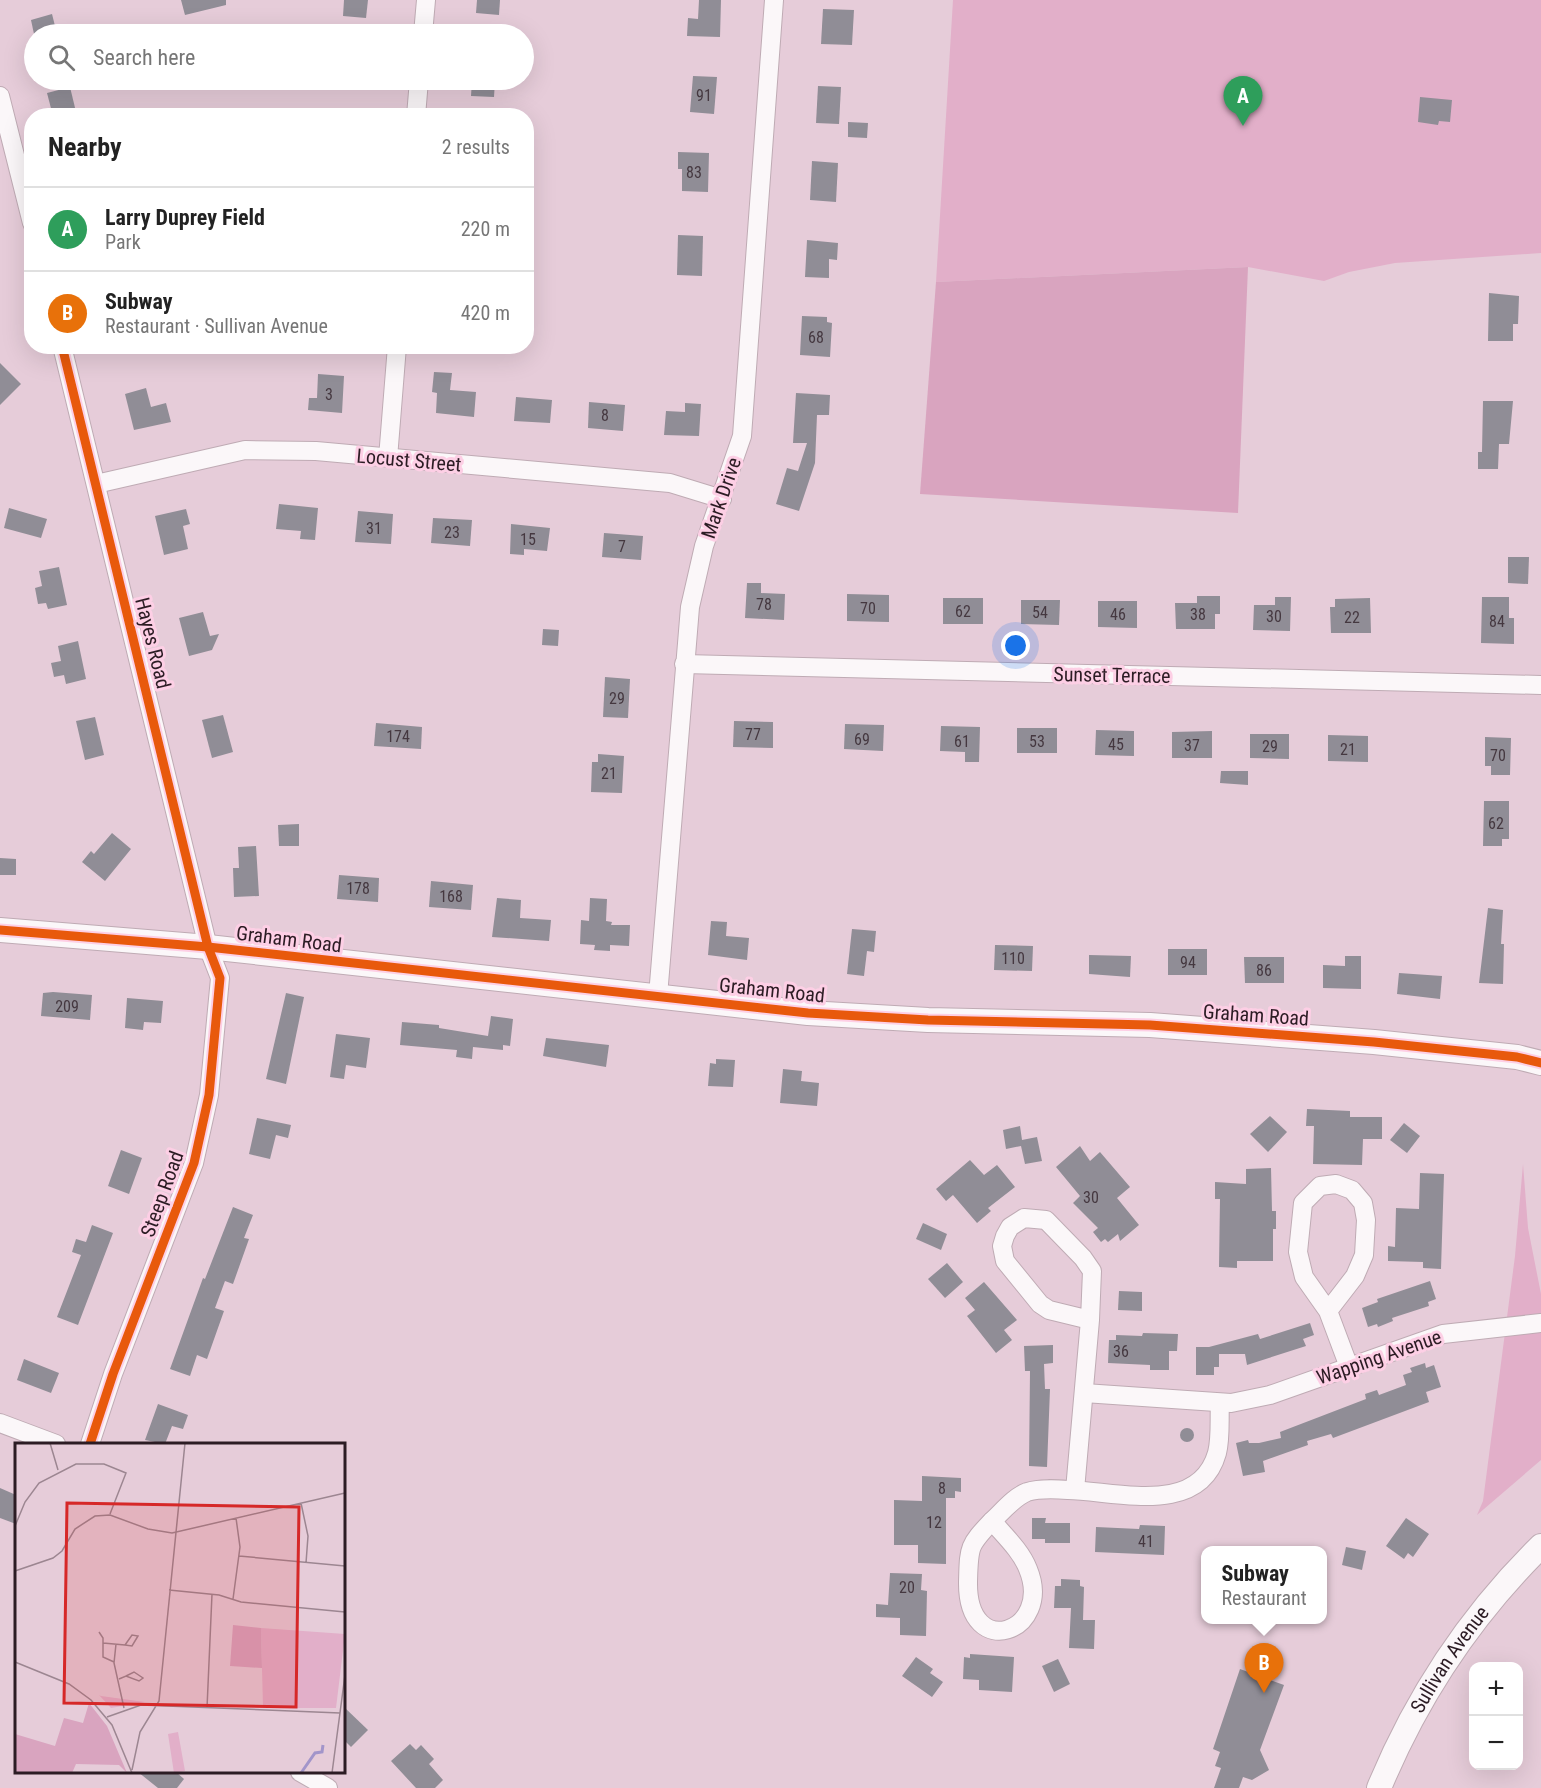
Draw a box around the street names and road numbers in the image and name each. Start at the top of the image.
street label: Locust Street [356,443,462,477]
street label: Mark Drive [696,454,746,542]
street label: Hayes Road [130,595,176,691]
street label: Sunset Terrace [1053,662,1171,688]
street label: Graham Road [235,921,343,957]
street label: Graham Road [718,973,826,1007]
street label: Graham Road [1202,999,1310,1031]
street label: Steep Road [135,1148,189,1240]
street label: Wapping Avenue [1313,1324,1445,1390]
street label: Sullivan Avenue [1405,1601,1494,1717]

